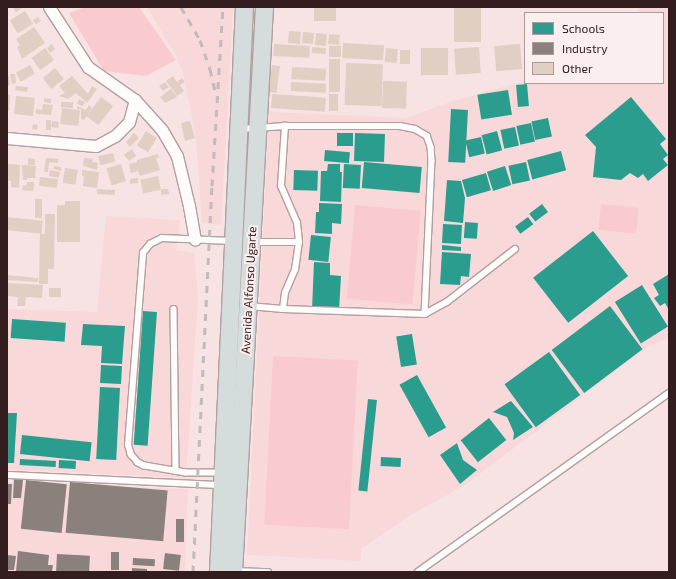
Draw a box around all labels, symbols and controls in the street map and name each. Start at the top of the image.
legend [524,12,664,84]
text: Schools [562,21,605,35]
text: Industry [562,41,608,55]
text: Other [562,61,593,75]
street label: Avenida Alfonso Ugarte [238,226,260,354]

